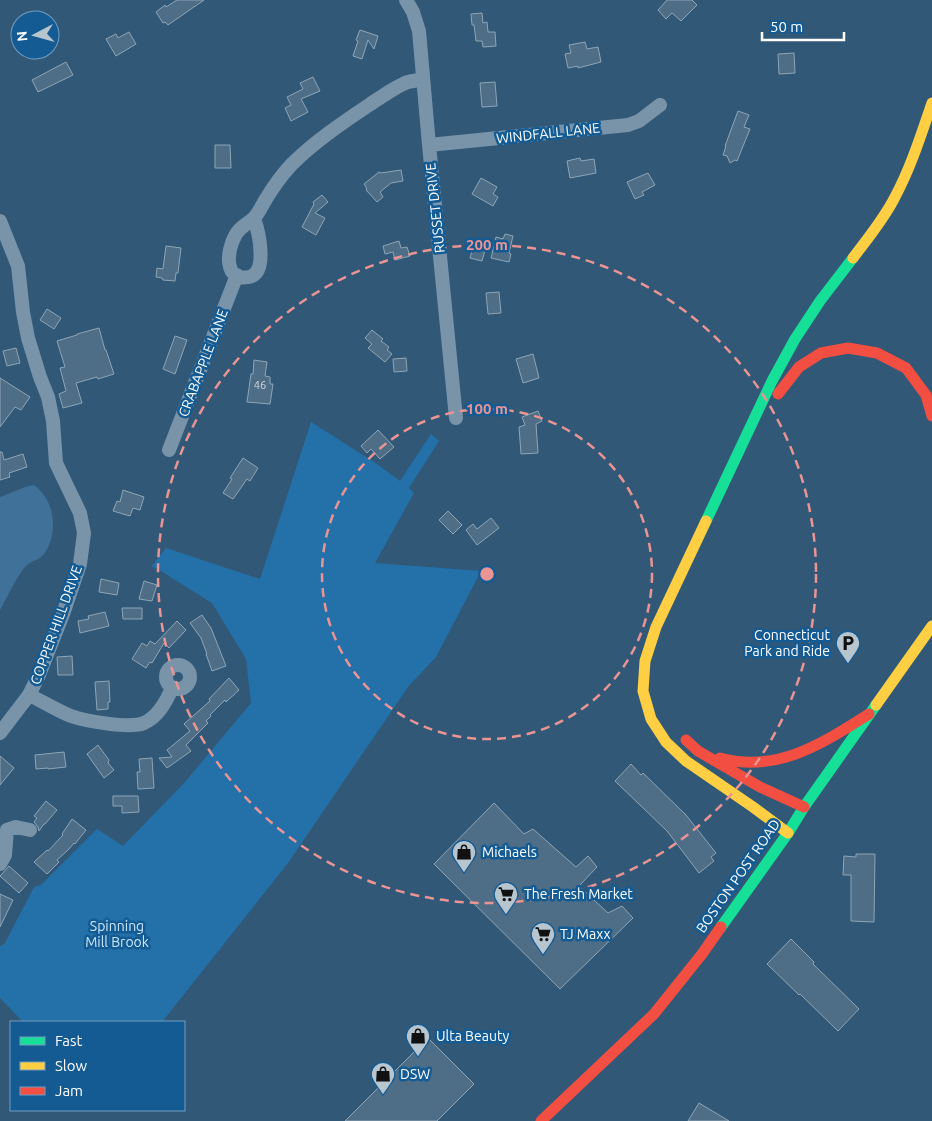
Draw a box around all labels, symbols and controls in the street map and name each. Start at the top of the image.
north arrow [10,10,60,60]
scale bar [762,10,844,42]
text: 50 m [770,18,803,35]
text: N [14,30,31,42]
street label: WINDFALL LANE [495,120,601,146]
street label: RUSSET DRIVE [422,162,448,254]
text: 200 m [466,236,508,253]
street label: CRABAPPLE LANE [175,307,231,419]
house number: 46 [254,379,266,391]
text: 100 m [466,400,508,417]
street label: COPPER HILL DRIVE [27,563,85,687]
centre of rings [478,565,496,583]
place label: Connecticut Park and Ride [744,627,830,659]
parking icon: Connecticut Park and Ride [835,630,861,664]
street label: BOSTON POST ROAD [693,816,783,936]
shop icon: Michaels [451,839,477,873]
place label: Michaels [482,844,537,860]
supermarket icon: The Fresh Market [493,881,519,915]
place label: The Fresh Market [524,886,633,902]
park label: Spinning Mill Brook [85,918,149,950]
supermarket icon: TJ Maxx [530,921,556,955]
place label: TJ Maxx [560,926,611,942]
legend [10,1021,185,1111]
shop icon: Ulta Beauty [405,1023,431,1057]
place label: Ulta Beauty [436,1028,509,1044]
text: Fast [55,1032,83,1049]
text: Slow [55,1057,88,1074]
shop icon: DSW [370,1061,396,1095]
place label: DSW [400,1066,430,1082]
text: Jam [55,1082,83,1099]

